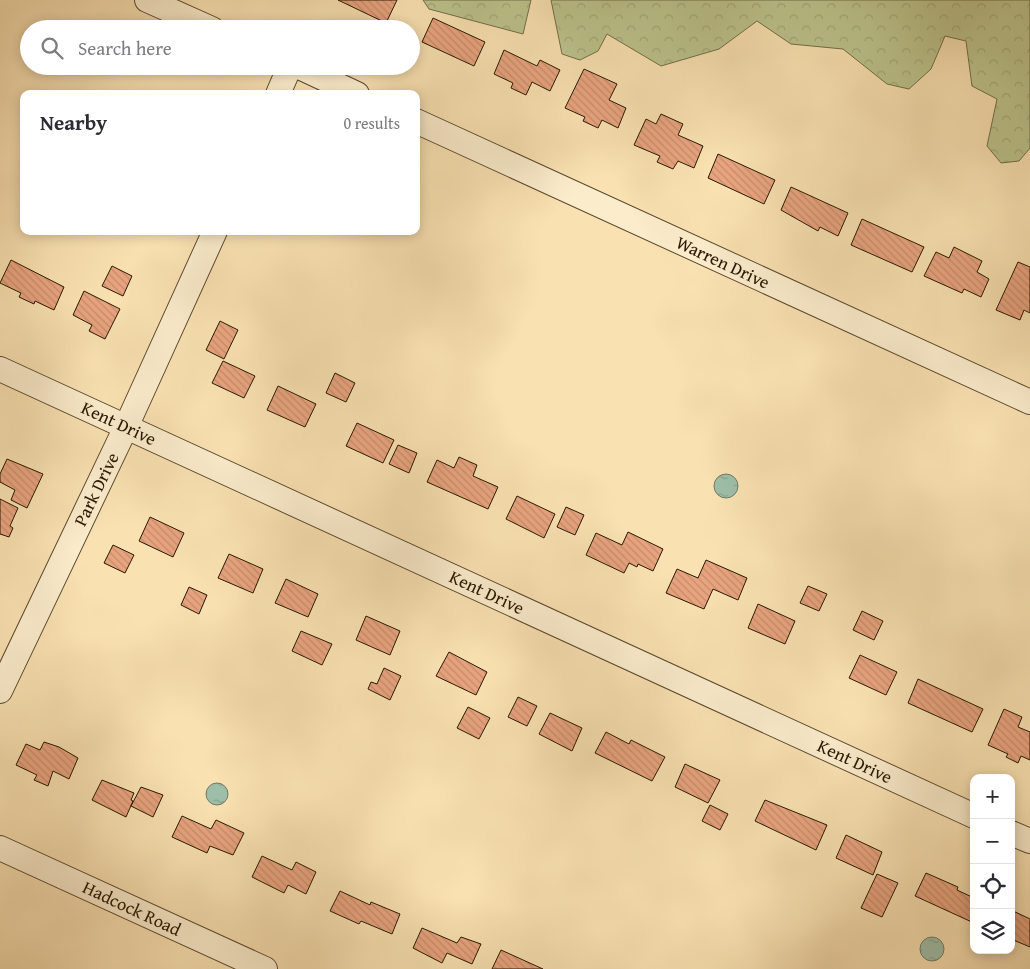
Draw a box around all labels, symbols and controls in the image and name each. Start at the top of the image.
search box [20,20,420,75]
icon: search [38,34,66,62]
text: Search here [78,34,172,62]
text: Nearby [40,107,107,138]
text: 0 results [343,111,400,135]
street label: Warren Drive [672,229,774,295]
street label: Kent Drive [77,394,161,452]
street label: Park Drive [67,448,125,530]
street label: Kent Drive [445,563,529,621]
street label: Kent Drive [813,732,897,790]
map controls [970,774,1015,954]
button: + [970,774,1015,819]
button: − [970,819,1015,864]
button: locate [970,864,1015,909]
street label: Hadcock Road [78,873,186,943]
button: layers [970,909,1015,954]

